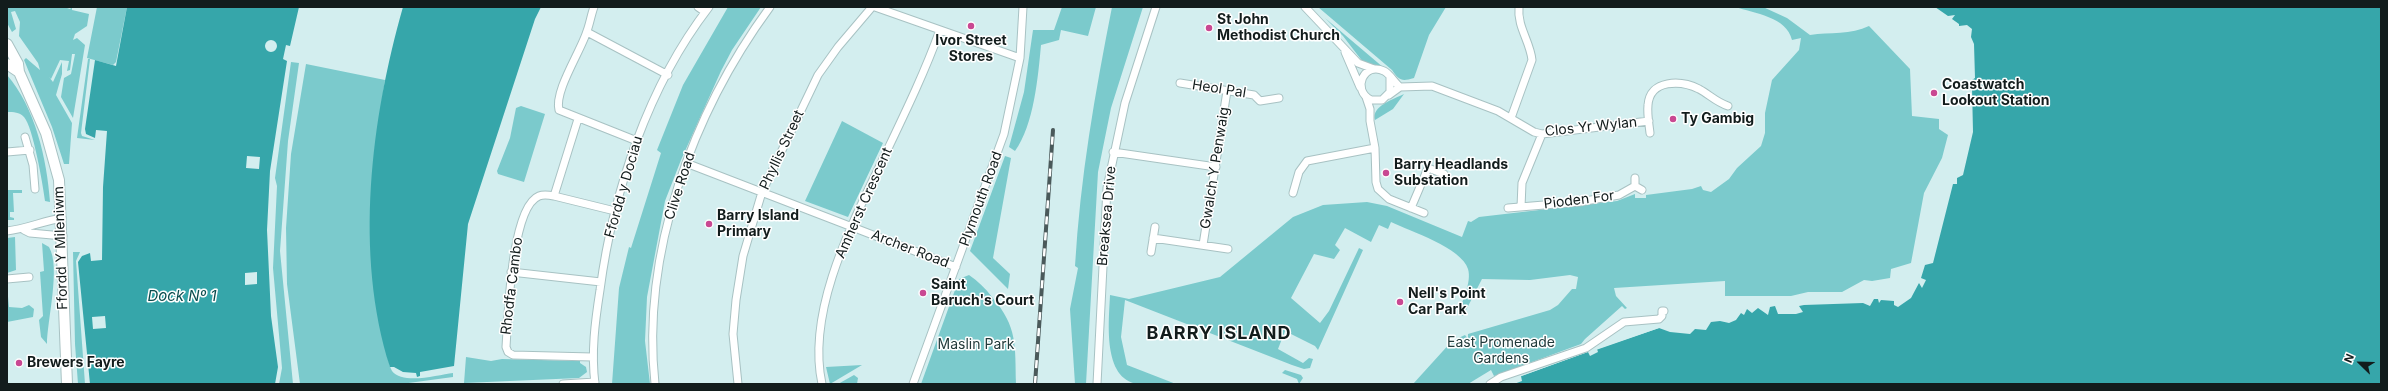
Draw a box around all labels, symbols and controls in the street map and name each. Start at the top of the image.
place label: St John Methodist Church [1217,12,1340,44]
marker: Ivor Street Stores [966,21,976,31]
marker: St John Methodist Church [1204,23,1214,33]
place label: Ivor Street Stores [935,33,1007,66]
street label: Heol Pal [1191,76,1247,102]
place label: Coastwatch Lookout Station [1942,77,2049,110]
marker: Coastwatch Lookout Station [1929,88,1939,98]
street label: Gwalch Y Penwaig [1197,106,1233,230]
street label: Phyllis Street [756,107,808,193]
place label: Ty Gambig [1681,111,1754,127]
street label: Clos Yr Wylan [1544,114,1638,140]
marker: Ty Gambig [1668,114,1678,124]
street label: Ffordd y Dociau [601,134,647,240]
street label: Amherst Crescent [832,145,896,261]
street label: Plymouth Road [956,149,1006,249]
street label: Clive Road [661,150,699,222]
place label: Barry Headlands Substation [1394,157,1508,190]
street label: Breaksea Drive [1094,165,1120,267]
marker: Barry Headlands Substation [1381,168,1391,178]
street label: Ffordd Y Mileniwm [50,186,72,310]
street label: Pioden For [1543,187,1615,213]
place label: Barry Island Primary [717,208,799,240]
marker: Barry Island Primary [704,219,714,229]
street label: Archer Road [869,226,951,272]
street label: Rhodfa Cambo [498,236,526,336]
place label: Saint Baruch's Court [931,277,1034,310]
place label: Nell's Point Car Park [1408,286,1486,318]
water label: Dock Nº 1 [147,287,217,305]
marker: Saint Baruch's Court [918,288,928,298]
marker: Nell's Point Car Park [1395,297,1405,307]
district label: BARRY ISLAND [1146,323,1292,345]
park label: East Promenade Gardens [1447,335,1555,368]
park label: Maslin Park [938,337,1014,353]
north arrow [2340,343,2380,383]
text: N [2341,352,2357,365]
place label: Brewers Fayre [27,355,125,371]
marker: Brewers Fayre [14,358,24,368]

